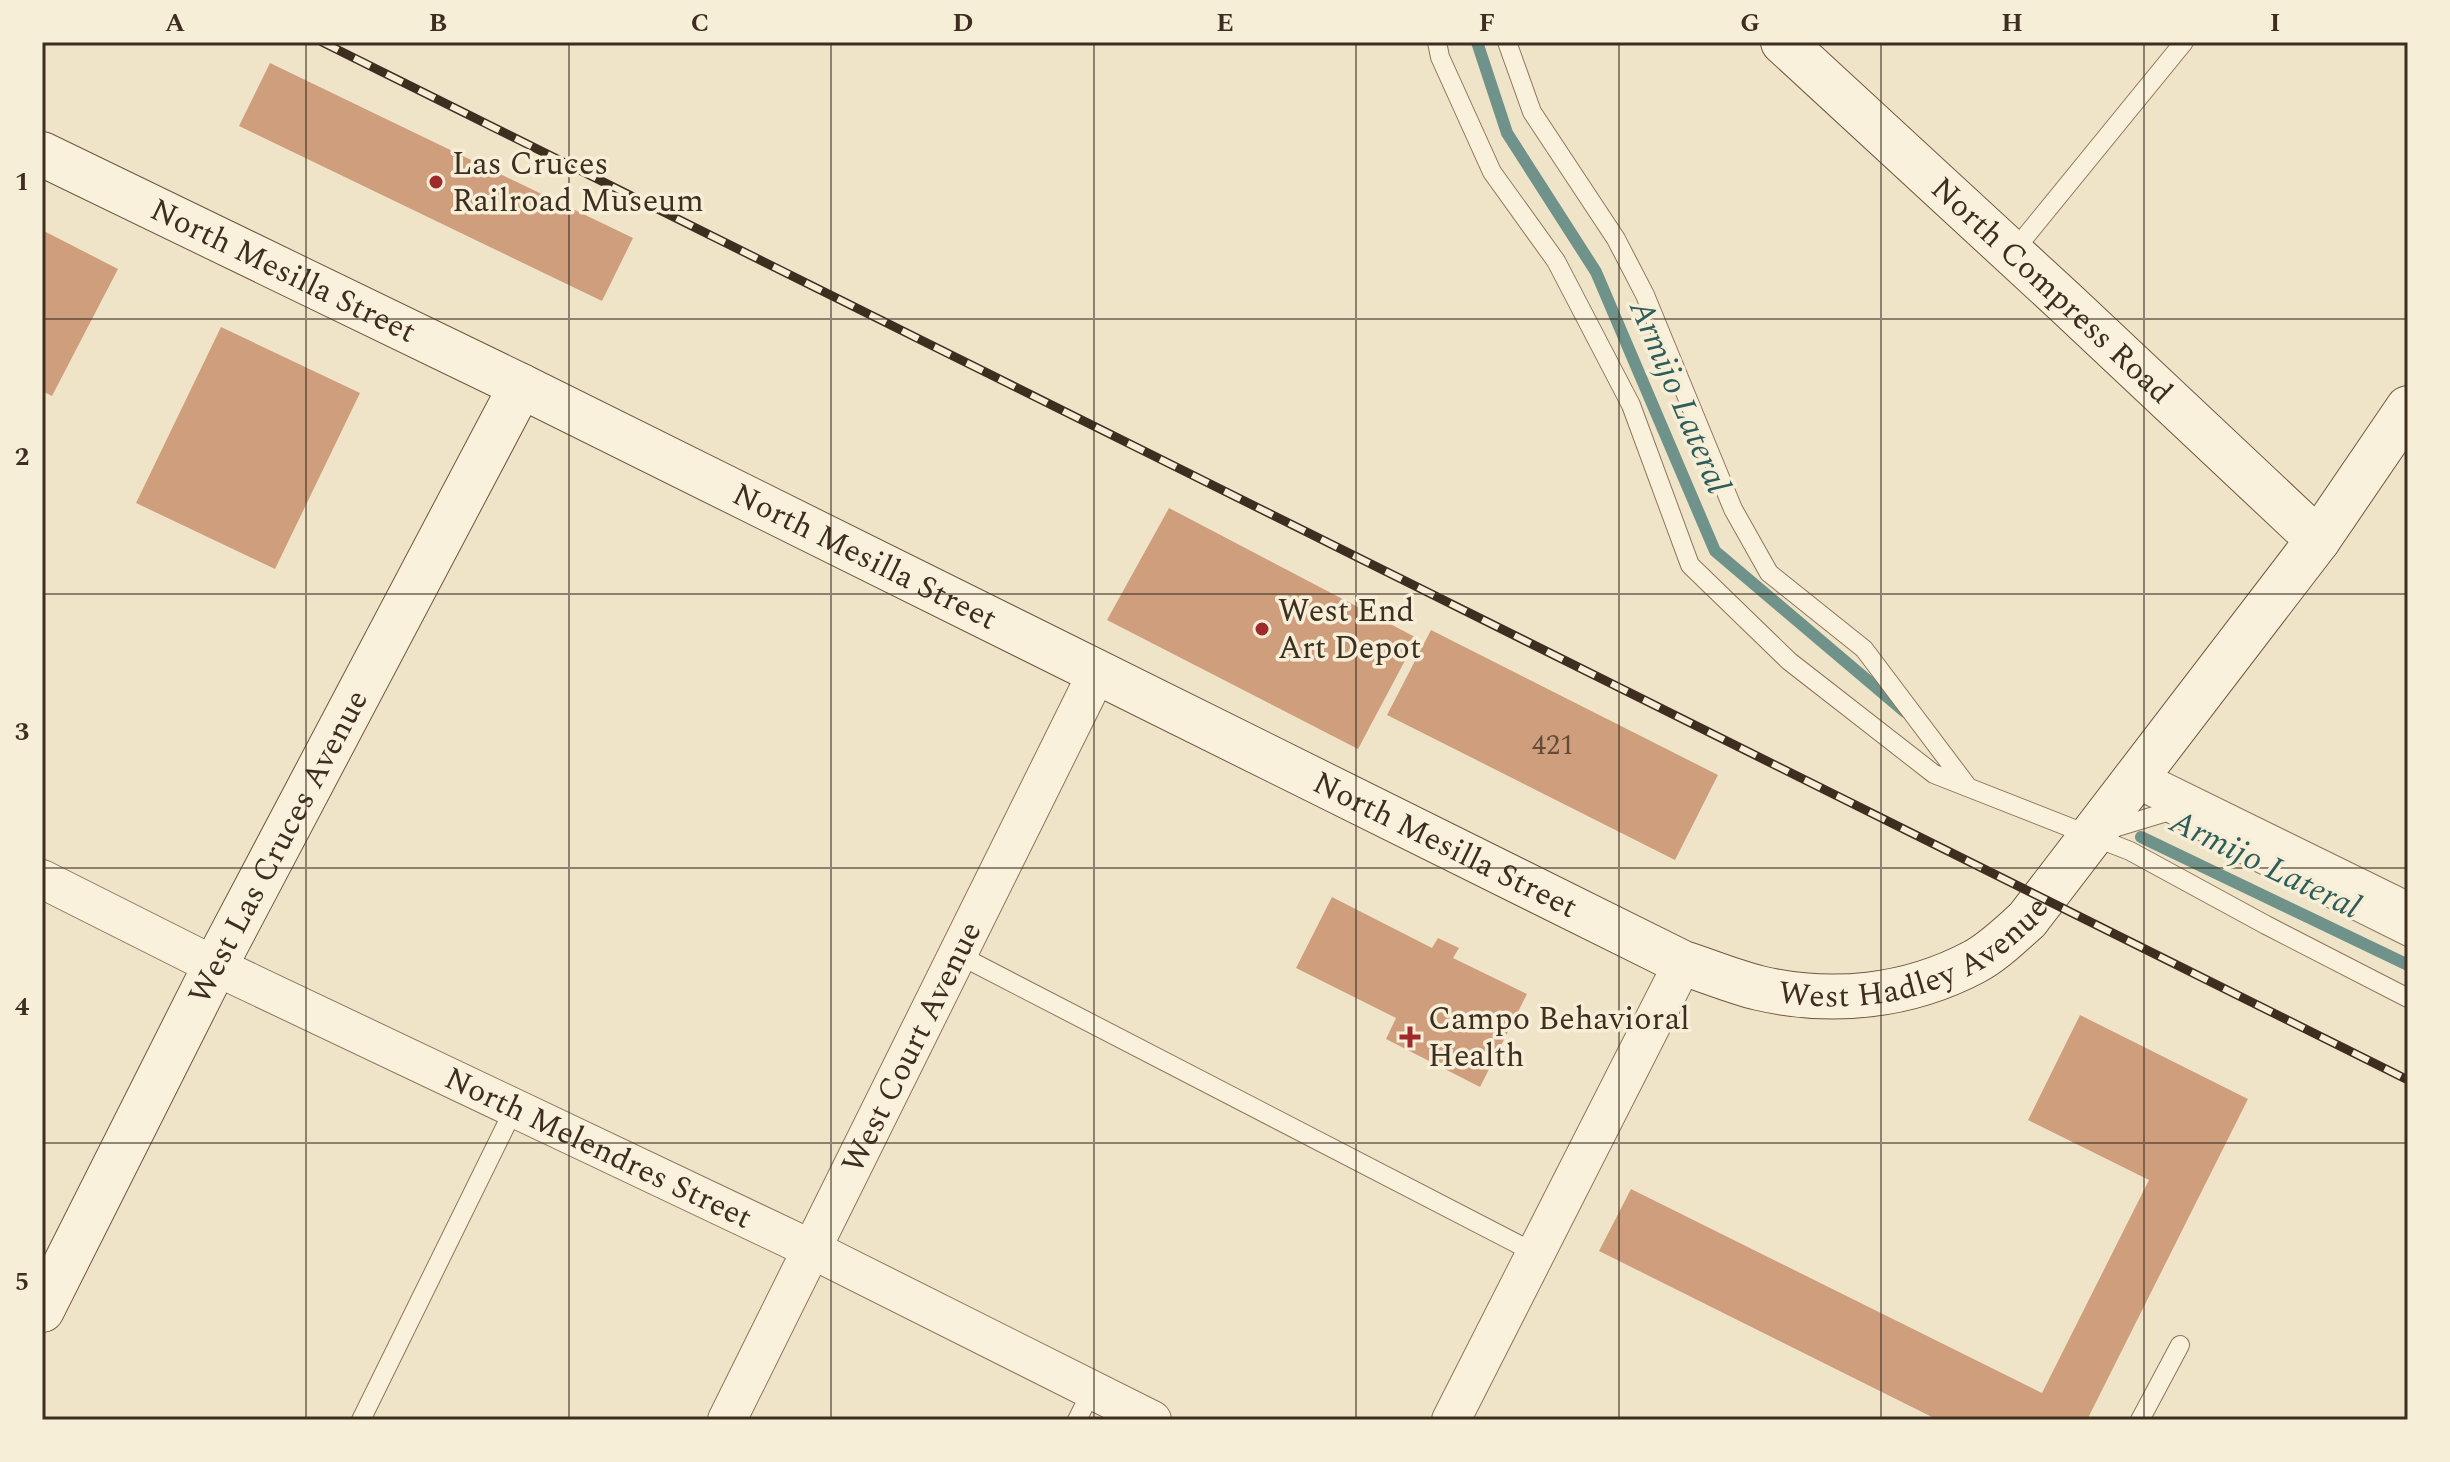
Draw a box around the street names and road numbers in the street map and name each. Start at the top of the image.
street label: North Compress Road [1919,165,2184,416]
street label: North Mesilla Street [142,186,424,356]
street label: North Mesilla Street [724,470,1006,643]
street label: West Las Cruces Avenue [175,681,381,1012]
street label: North Mesilla Street [1304,758,1586,931]
street label: West Hadley Avenue [1776,886,2061,1021]
street label: West Court Avenue [829,913,995,1181]
street label: North Melendres Street [436,1054,760,1242]

